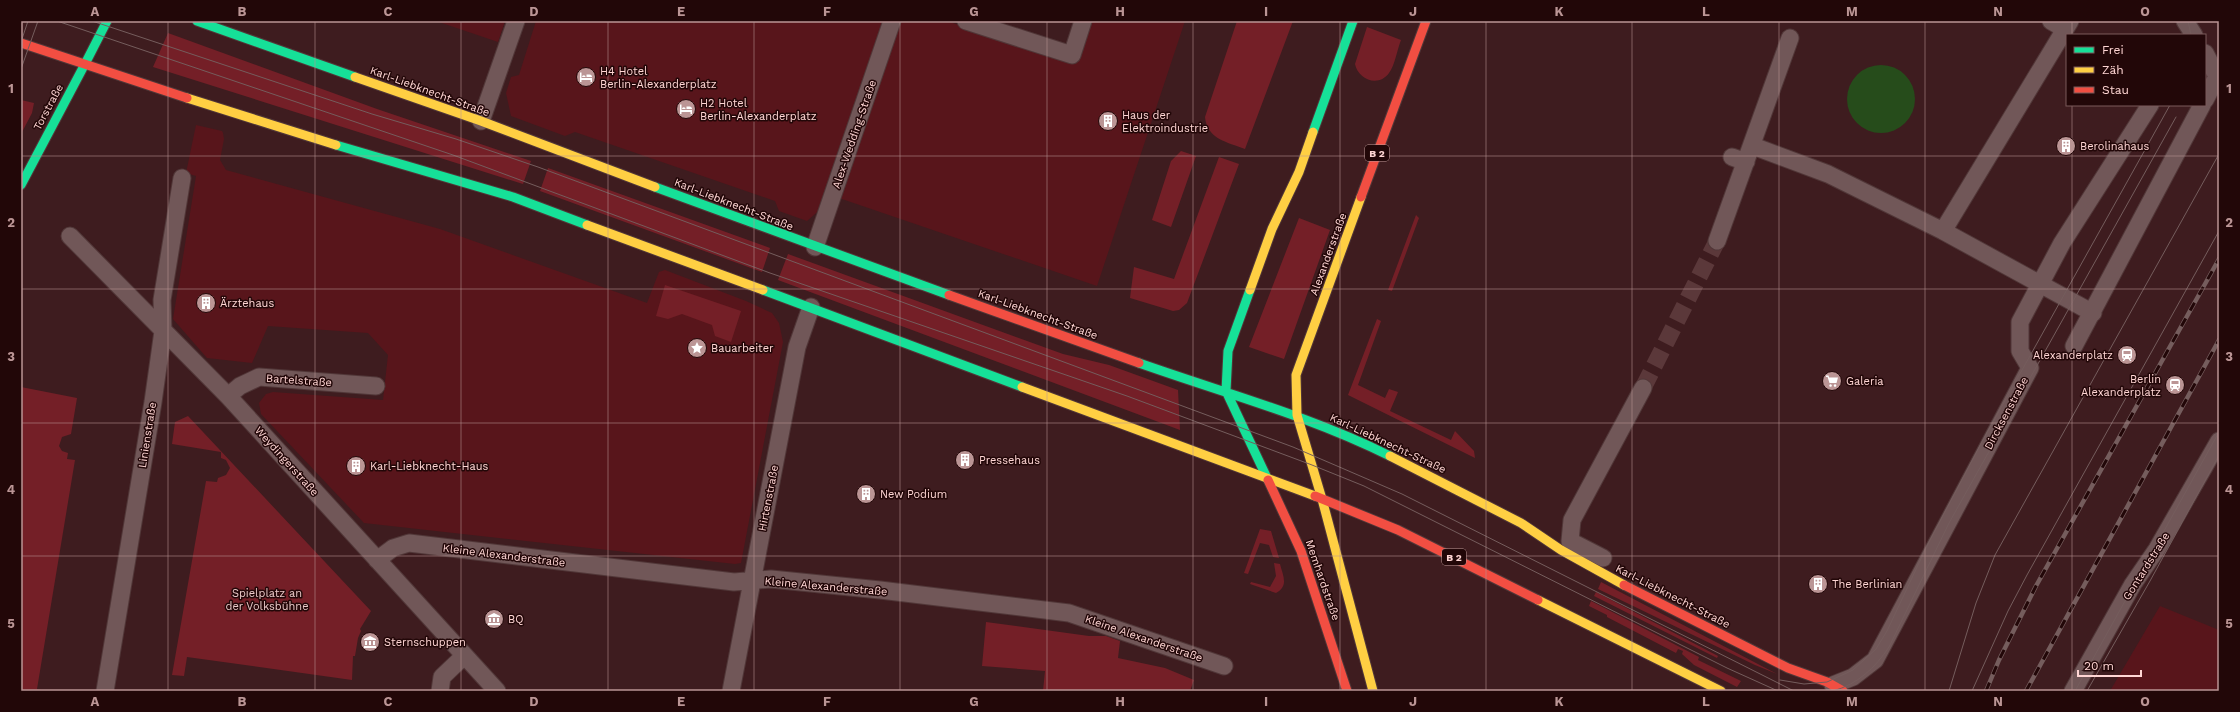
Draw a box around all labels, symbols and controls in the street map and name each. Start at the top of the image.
text: A [91,4,100,19]
text: B [238,4,247,19]
text: C [384,4,393,19]
text: D [529,4,539,19]
text: E [677,4,685,19]
text: F [823,4,831,19]
text: G [969,4,979,19]
text: H [1115,4,1125,19]
text: I [1264,4,1268,19]
text: J [1409,4,1417,19]
text: K [1554,4,1564,19]
text: L [1702,4,1710,19]
text: M [1846,4,1858,19]
text: N [1993,4,2003,19]
text: O [2140,4,2150,19]
legend [2066,34,2206,106]
text: Frei [2102,43,2124,57]
text: Zäh [2102,63,2124,77]
street label: Karl-Liebknecht-Straße [368,64,491,119]
place label: H4 Hotel Berlin-Alexanderplatz [600,65,717,91]
hotel icon: H4 Hotel Berlin-Alexanderplatz [575,66,597,88]
street label: Alex-Wedding-Straße [830,78,879,190]
text: 1 [8,81,14,96]
text: 1 [2226,81,2232,96]
street label: Torstraße [31,82,66,133]
text: Stau [2102,83,2129,97]
place label: H2 Hotel Berlin-Alexanderplatz [700,97,817,123]
hotel icon: H2 Hotel Berlin-Alexanderplatz [675,98,697,120]
place label: Haus der Elektroindustrie [1122,109,1208,135]
building icon: Haus der Elektroindustrie [1097,110,1119,132]
building icon: Berolinahaus [2055,135,2077,157]
place label: Berolinahaus [2080,140,2150,153]
road number: B 2 [1365,145,1389,161]
street label: Karl-Liebknecht-Straße [672,176,795,233]
street label: Alexanderstraße [1307,211,1349,297]
text: 2 [7,215,15,230]
text: 2 [2225,215,2233,230]
street label: Karl-Liebknecht-Straße [976,287,1099,342]
building icon: Ärztehaus [195,292,217,314]
place label: Ärztehaus [220,296,274,310]
place icon: Bauarbeiter [686,337,708,359]
place label: Bauarbeiter [711,342,774,355]
station icon: Alexanderplatz [2116,344,2138,366]
text: 3 [7,349,15,364]
place label: Alexanderplatz [2033,349,2113,362]
text: 3 [2225,349,2233,364]
supermarket icon: Galeria [1821,370,1843,392]
street label: Bartelstraße [266,372,332,389]
place label: Berlin Alexanderplatz [2081,373,2161,399]
station icon: Berlin Alexanderplatz [2164,374,2186,396]
place label: Galeria [1846,375,1884,388]
street label: Dircksenstraße [1982,375,2031,452]
street label: Linienstraße [136,401,159,469]
street label: Karl-Liebknecht-Straße [1328,411,1448,476]
street label: Weydingerstraße [252,424,321,499]
building icon: Pressehaus [954,449,976,471]
place label: Pressehaus [979,454,1040,467]
building icon: Karl-Liebknecht-Haus [345,455,367,477]
place label: Karl-Liebknecht-Haus [370,460,488,473]
street label: Hirtenstraße [756,464,781,532]
text: 4 [7,482,16,497]
text: 4 [2225,482,2234,497]
building icon: New Podium [855,483,877,505]
place label: New Podium [880,488,947,501]
street label: Gontardstraße [2120,530,2172,603]
street label: Memhardstraße [1303,538,1342,622]
street label: Kleine Alexanderstraße [442,542,566,569]
road number: B 2 [1442,549,1466,565]
street label: Karl-Liebknecht-Straße [1613,562,1732,631]
building icon: The Berlinian [1807,573,1829,595]
street label: Kleine Alexanderstraße [764,575,888,598]
place label: The Berlinian [1832,578,1902,591]
park label: Spielplatz an der Volksbühne [225,587,309,613]
museum icon: BQ [483,608,505,630]
street label: Kleine Alexanderstraße [1083,612,1204,665]
place label: BQ [508,613,523,626]
text: 5 [7,616,15,631]
text: 5 [2225,616,2233,631]
museum icon: Sternschuppen [359,631,381,653]
place label: Sternschuppen [384,636,466,649]
scale bar [2078,652,2141,678]
text: 20 m [2084,659,2114,673]
text: A [91,694,100,709]
text: B [238,694,247,709]
text: C [384,694,393,709]
text: D [529,694,539,709]
text: E [677,694,685,709]
text: F [823,694,831,709]
text: G [969,694,979,709]
text: H [1115,694,1125,709]
text: I [1264,694,1268,709]
text: J [1409,694,1417,709]
text: K [1554,694,1564,709]
text: L [1702,694,1710,709]
text: M [1846,694,1858,709]
text: N [1993,694,2003,709]
text: O [2140,694,2150,709]

